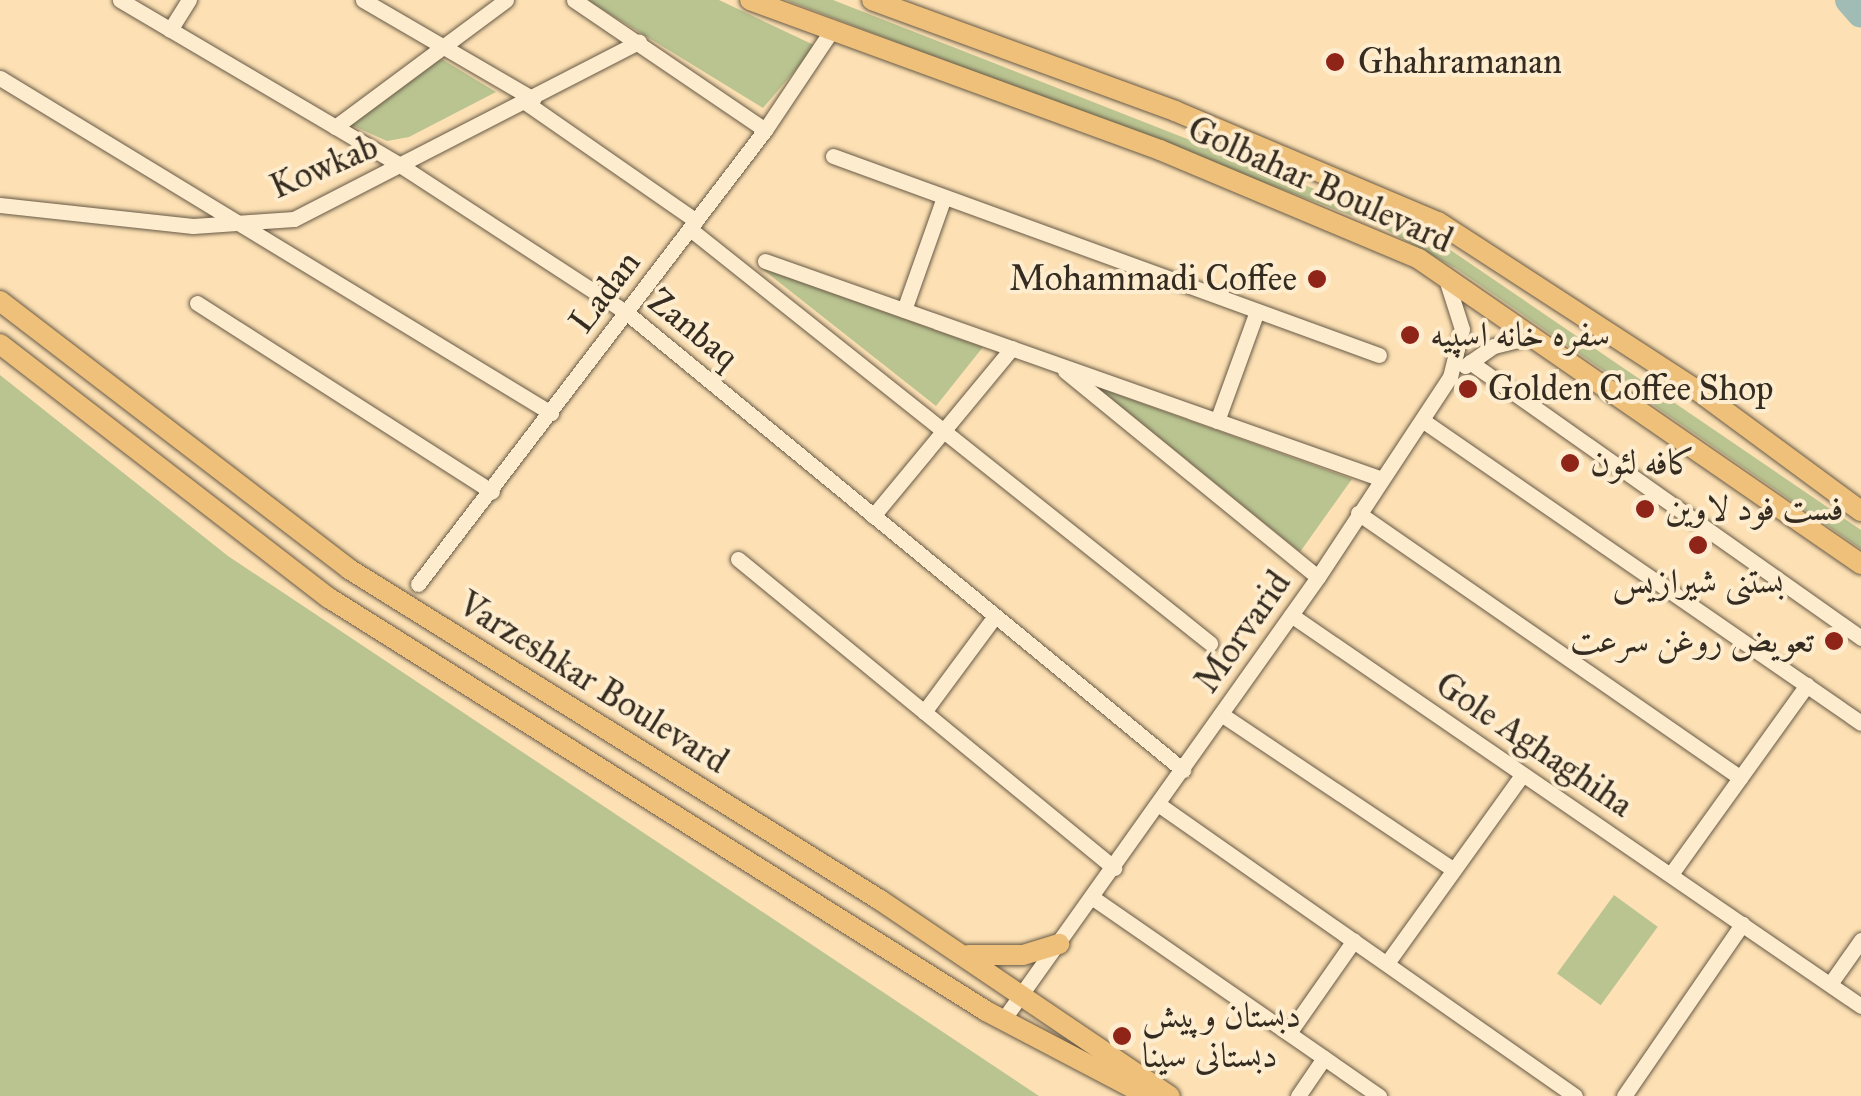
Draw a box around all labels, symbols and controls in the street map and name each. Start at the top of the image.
place label: Ghahramanan [1358,41,1562,83]
marker: Ghahramanan [1322,49,1348,75]
street label: Golbahar Boulevard [1181,108,1459,262]
street label: Kowkab [264,126,384,208]
street label: Ladan [561,243,649,341]
place label: Mohammadi Coffee [1009,258,1297,300]
marker: Mohammadi Coffee [1306,268,1328,290]
street label: Zanbaq [639,280,747,378]
place label: سفره خانه اسپیه [1430,314,1610,356]
marker: سفره خانه اسپیه [1399,324,1421,346]
place label: Golden Coffee Shop [1488,368,1774,410]
marker: Golden Coffee Shop [1457,378,1479,400]
place label: کافه لئون [1590,442,1695,484]
marker: کافه لئون [1559,452,1581,474]
place label: فست فود لاوین [1665,488,1843,530]
marker: فست فود لاوین [1634,498,1656,520]
marker: بستنی شیرازیس [1687,534,1709,556]
place label: بستنی شیرازیس [1612,561,1784,603]
street label: Morvarid [1186,563,1300,701]
street label: Varzeshkar Boulevard [451,583,735,783]
place label: تعویض روغن سرعت [1570,620,1814,662]
marker: تعویض روغن سرعت [1823,630,1845,652]
street label: Gole Aghaghiha [1428,664,1640,826]
place label: دبستان وپیش دبستانی سینا [1142,995,1301,1077]
marker: دبستان وپیش دبستانی سینا [1111,1025,1133,1047]

